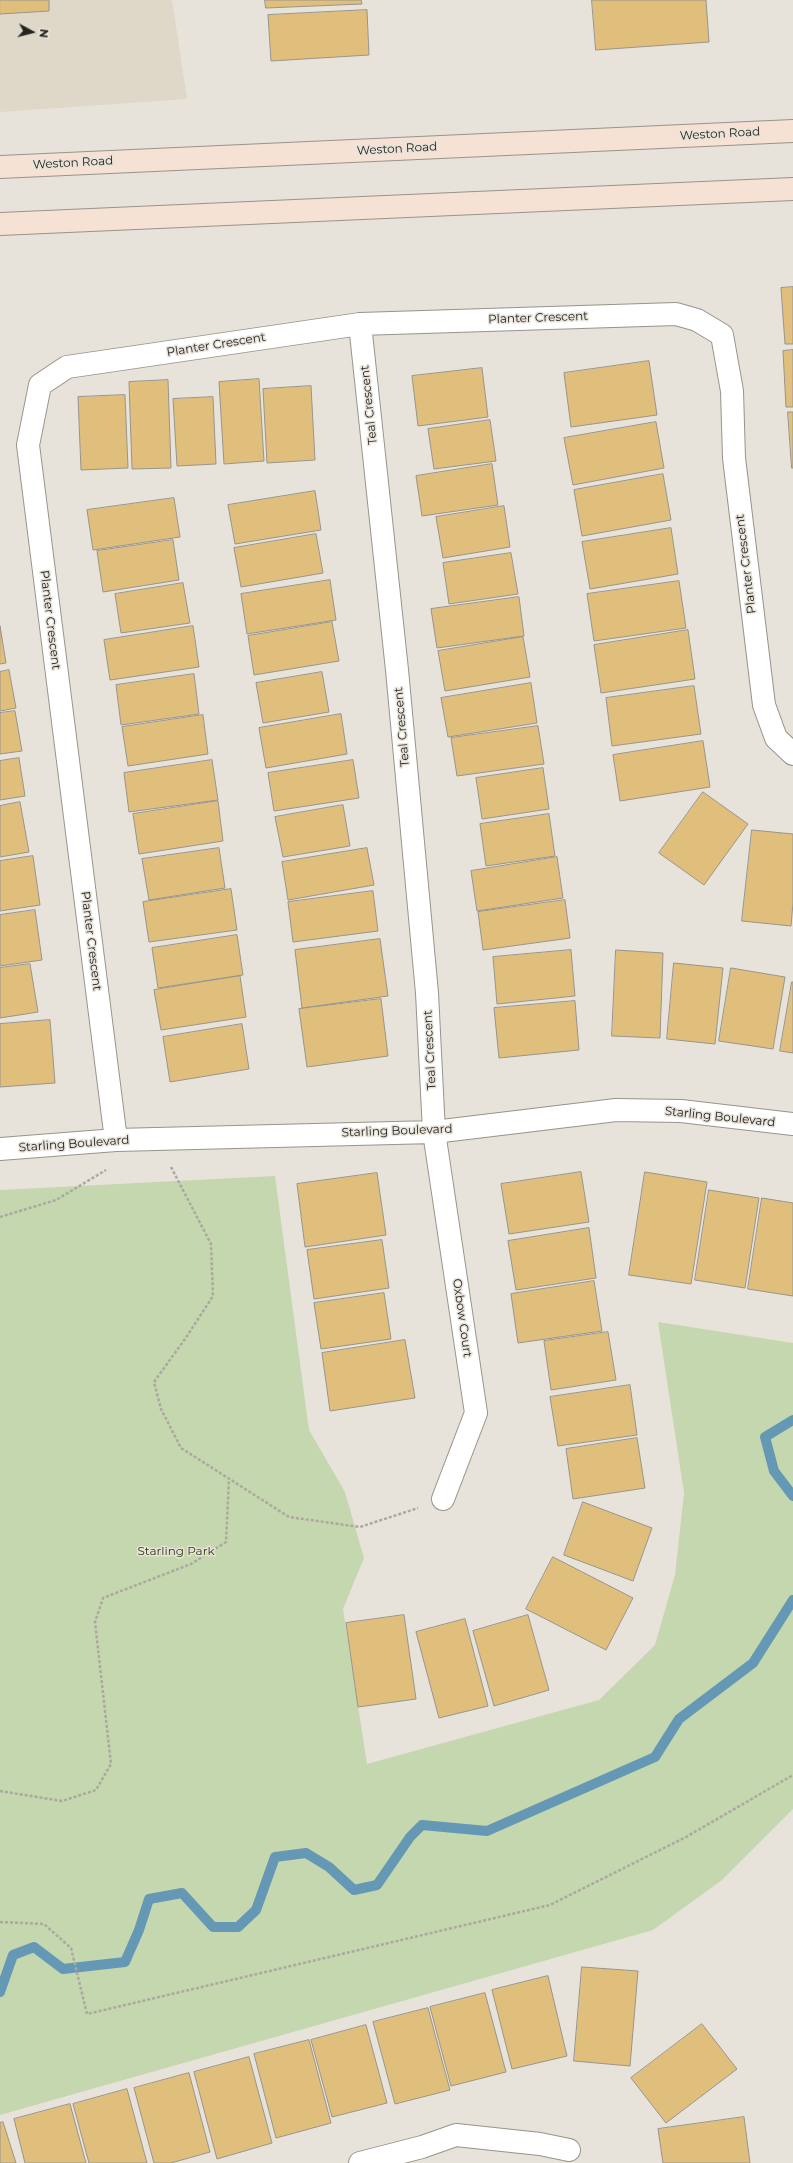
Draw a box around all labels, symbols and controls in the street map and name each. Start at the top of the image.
north arrow [12,12,52,52]
text: N [36,28,51,39]
street label: Weston Road [679,125,761,143]
street label: Weston Road [356,140,438,158]
street label: Weston Road [32,154,114,172]
street label: Planter Crescent [488,309,588,327]
street label: Planter Crescent [165,330,267,360]
street label: Teal Crescent [358,365,380,445]
street label: Planter Crescent [733,513,759,615]
street label: Planter Crescent [37,569,63,671]
street label: Teal Crescent [391,687,413,767]
street label: Planter Crescent [78,890,104,992]
street label: Teal Crescent [421,1010,439,1090]
street label: Starling Boulevard [664,1104,776,1130]
street label: Starling Boulevard [341,1122,453,1140]
street label: Starling Boulevard [18,1133,130,1155]
street label: Oxbow Court [449,1278,475,1358]
park label: Starling Park [137,1544,215,1558]

